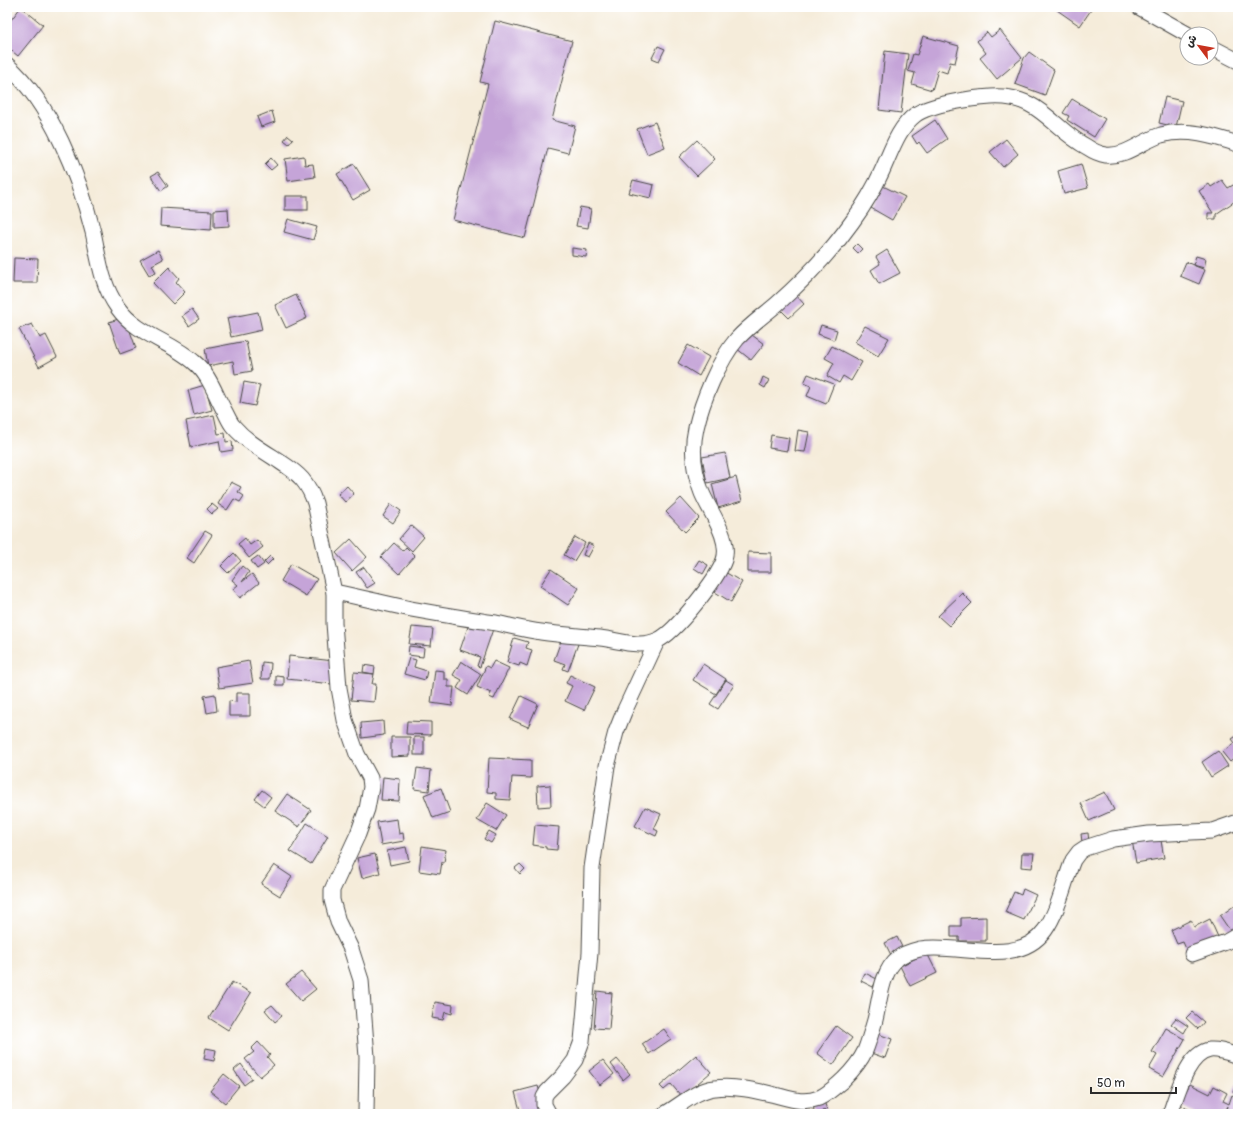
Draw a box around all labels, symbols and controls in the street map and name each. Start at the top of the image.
north arrow [1179,26,1219,66]
text: ش [1182,32,1200,50]
scale bar [1091,1069,1176,1095]
text: 50 m [1097,1076,1125,1091]

